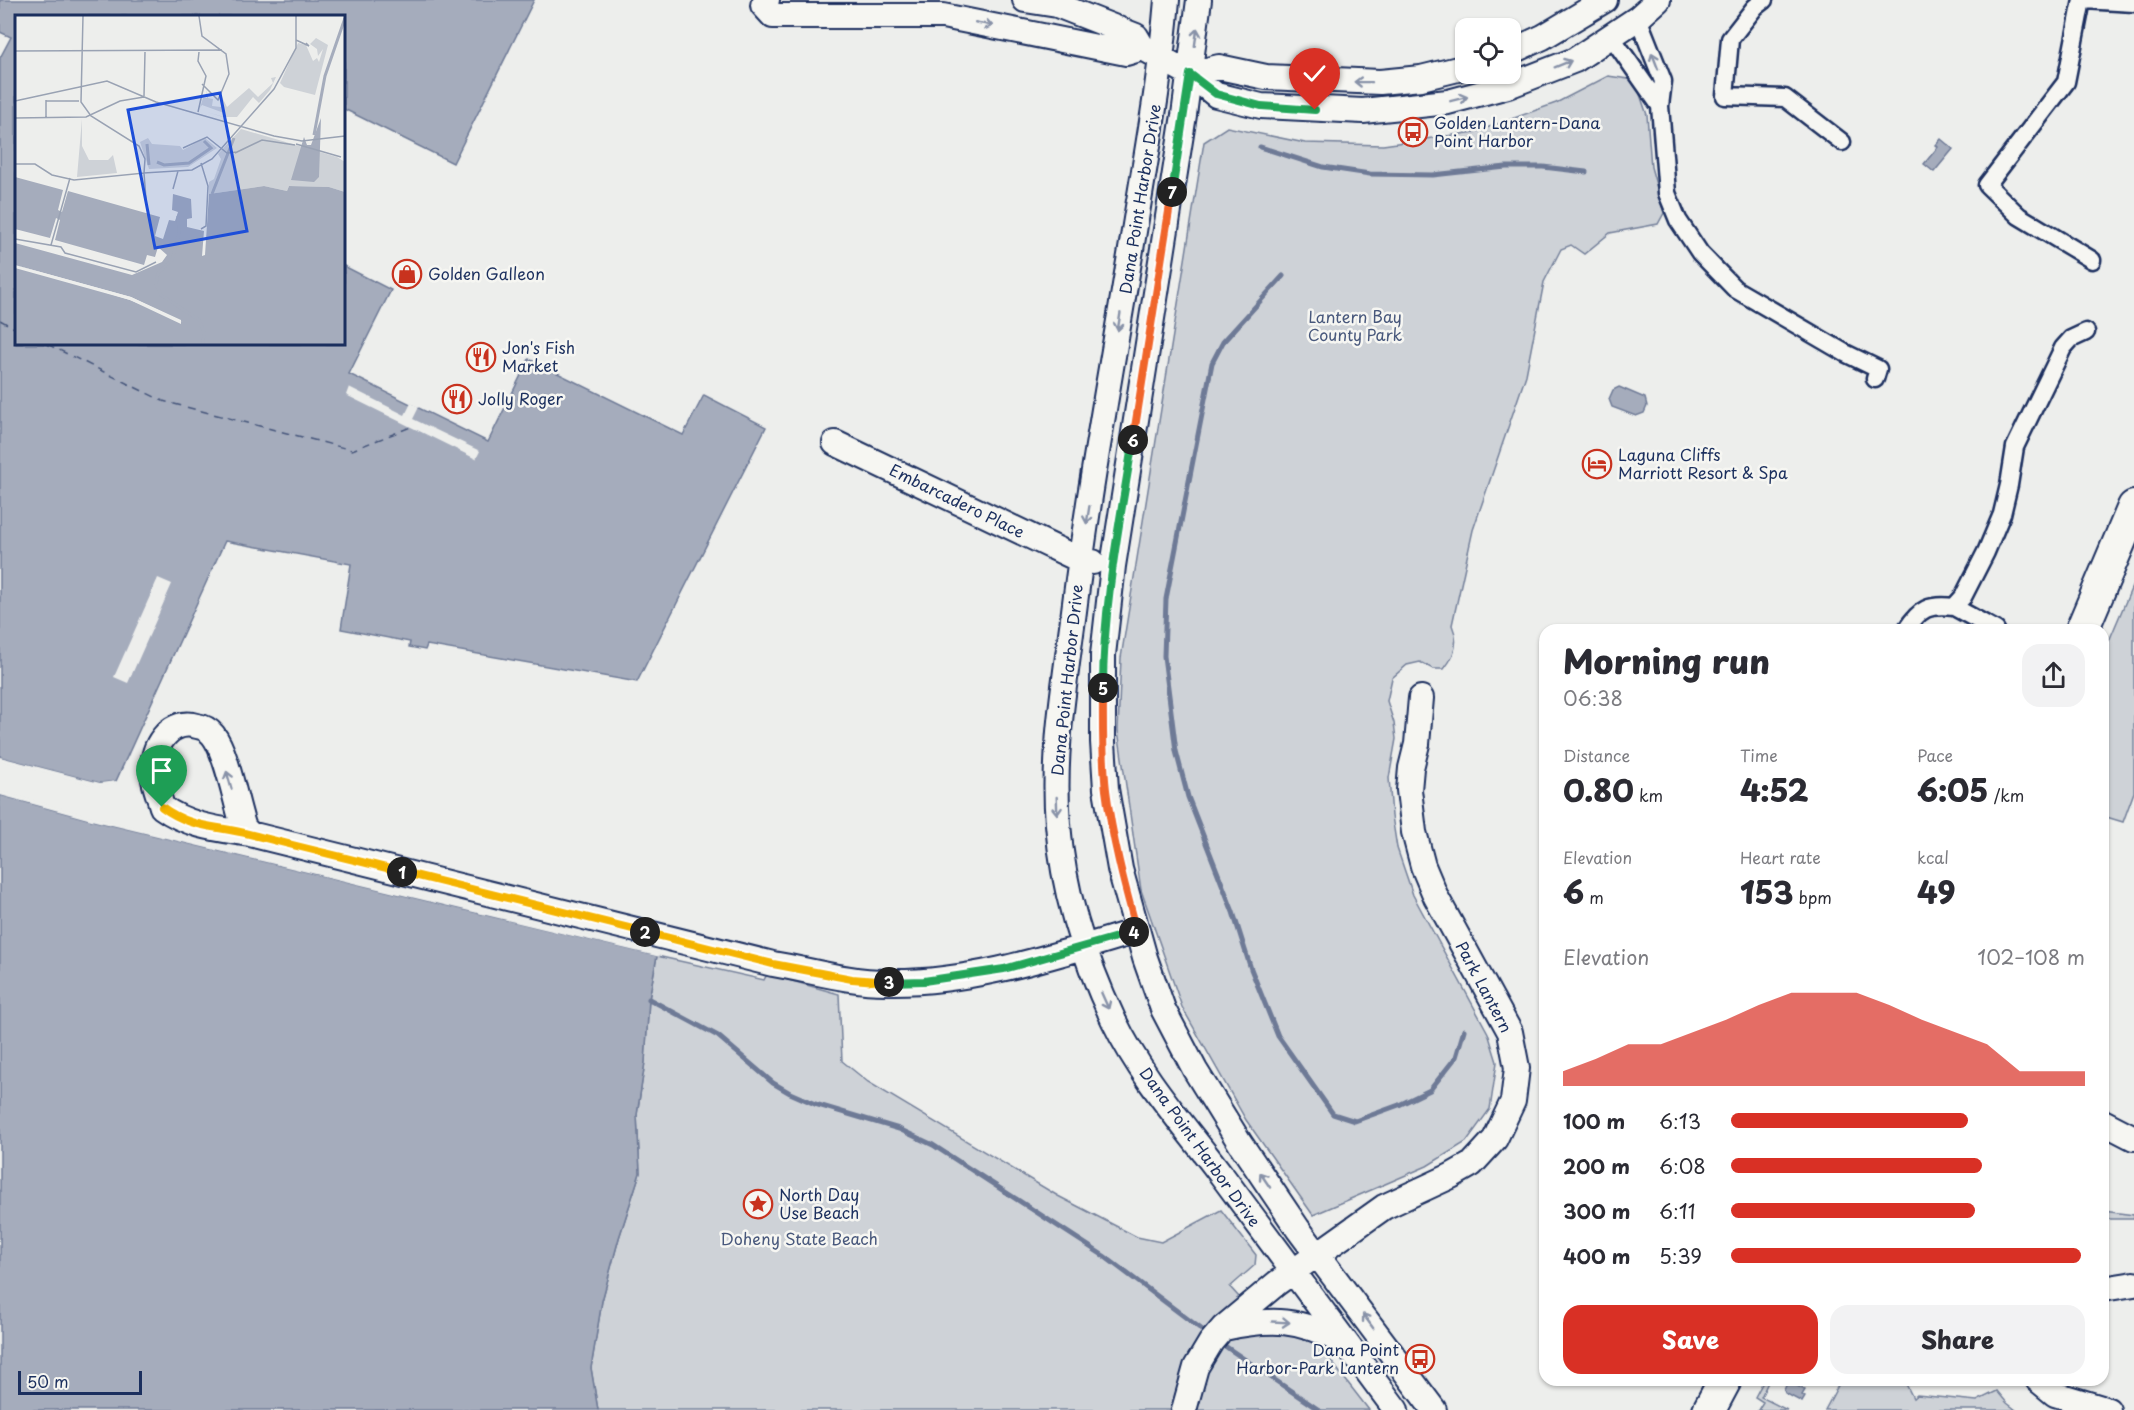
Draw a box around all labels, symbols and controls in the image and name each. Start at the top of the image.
inset map [15,15,345,345]
map controls [1455,18,1521,84]
button: locate [1455,18,1521,84]
one-way arrow [974,19,994,30]
one-way arrow [1190,27,1201,47]
pin [1289,48,1340,110]
one-way arrow [1649,52,1660,71]
icon: check [1298,57,1331,90]
one-way arrow [1553,58,1571,69]
one-way arrow [1353,76,1373,88]
one-way arrow [1449,92,1468,104]
street label: Dana Point Harbor Drive [1112,102,1166,296]
place label: Golden Lantern-Dana Point Harbor [1434,110,1600,152]
bus stop icon: Golden Lantern-Dana Point Harbor [1397,116,1429,148]
pin: 7 [1157,177,1187,207]
text: 7 [1167,180,1177,204]
shop icon: Golden Galleon [391,258,423,290]
place label: Golden Galleon [428,261,545,285]
park label: Lantern Bay County Park [1308,304,1403,346]
one-way arrow [1114,312,1125,332]
place label: Jon's Fish Market [502,335,575,377]
restaurant icon: Jon's Fish Market [465,341,497,373]
restaurant icon: Jolly Roger [441,383,473,415]
place label: Jolly Roger [478,386,564,410]
pin: 6 [1118,425,1148,455]
text: 6 [1127,428,1139,452]
place label: Laguna Cliffs Marriott Resort & Spa [1618,442,1788,484]
hotel icon: Laguna Cliffs Marriott Resort & Spa [1581,448,1613,480]
street label: Embarcadero Place [886,457,1029,543]
one-way arrow [1082,504,1093,524]
street label: Dana Point Harbor Drive [1044,583,1088,777]
text: Morning run [1563,635,1770,685]
button: share [2022,644,2085,707]
pin: 5 [1088,673,1118,703]
text: 5 [1098,676,1108,700]
text: 06:38 [1563,683,1623,713]
text: Distance [1563,743,1630,767]
text: Time [1740,743,1778,767]
text: Pace [1917,743,1953,767]
pin [136,745,187,807]
icon: arrive [145,754,178,787]
text: 0.80 [1563,767,1634,812]
text: 4:52 [1740,767,1809,812]
text: 6:05 [1917,767,1989,812]
one-way arrow [223,771,235,790]
text: km [1634,783,1663,807]
text: /km [1989,783,2024,807]
one-way arrow [1052,796,1063,816]
text: Elevation [1563,845,1632,869]
text: Heart rate [1740,845,1821,869]
text: kcal [1917,845,1949,869]
pin: 1 [387,857,417,887]
text: 1 [398,860,406,884]
text: 6 [1563,869,1584,914]
text: 153 [1740,869,1794,914]
text: 49 [1917,869,1956,914]
text: m [1584,885,1604,909]
text: bpm [1794,885,1832,909]
pin: 2 [630,917,660,947]
pin: 4 [1119,917,1149,947]
text: 2 [639,920,651,944]
text: 4 [1129,920,1139,944]
street label: Park Lantern [1451,937,1519,1037]
text: Elevation [1563,942,1649,972]
text: 102–108 m [1977,942,2085,972]
pin: 3 [874,967,904,997]
text: 3 [884,970,894,994]
one-way arrow [1101,992,1112,1010]
street label: Dana Point Harbor Drive [1135,1062,1267,1231]
text: 100 m [1563,1106,1625,1136]
text: 6:13 [1659,1106,1701,1136]
text: 200 m [1563,1151,1630,1181]
text: 6:08 [1659,1151,1706,1181]
one-way arrow [1259,1172,1272,1189]
place label: North Day Use Beach [779,1182,859,1224]
place icon: North Day Use Beach [742,1188,774,1220]
text: 300 m [1563,1196,1631,1226]
text: 6:11 [1659,1196,1695,1226]
park label: Doheny State Beach [720,1226,878,1250]
text: 400 m [1563,1241,1631,1271]
text: 5:39 [1659,1241,1702,1271]
button: Save [1563,1305,1818,1374]
button: Share [1830,1305,2085,1374]
one-way arrow [1362,1313,1374,1329]
one-way arrow [1270,1316,1290,1327]
place label: Dana Point Harbor-Park Lantern [1236,1337,1399,1379]
bus stop icon: Dana Point Harbor-Park Lantern [1404,1343,1436,1375]
scale bar [18,1368,142,1396]
text: 50 m [27,1369,68,1393]

